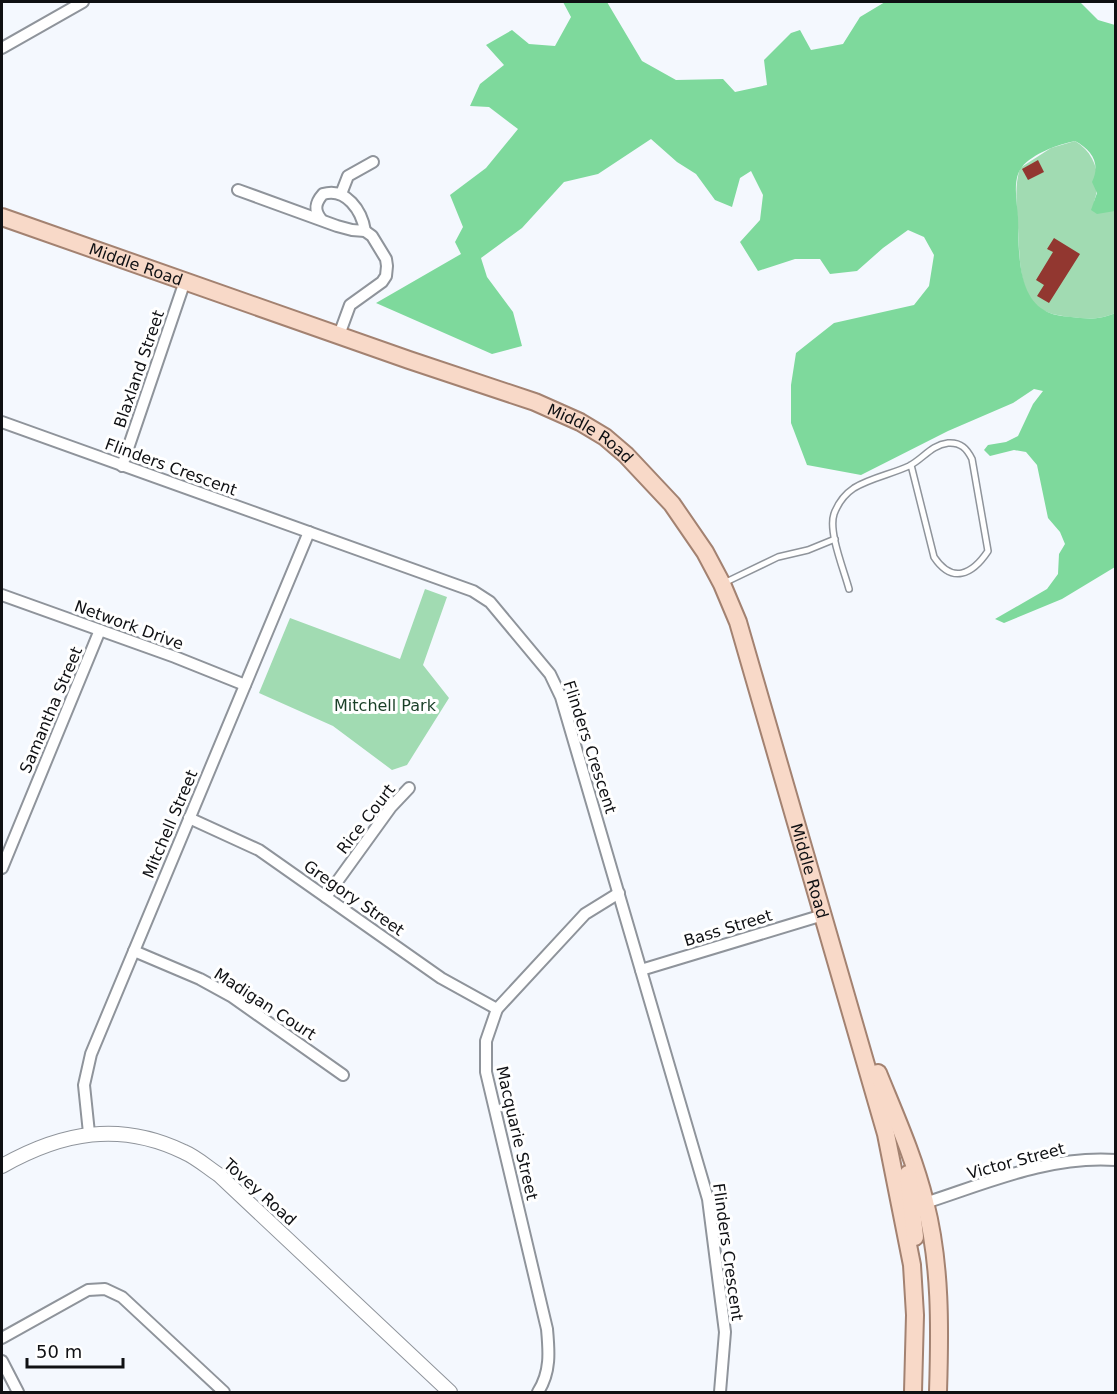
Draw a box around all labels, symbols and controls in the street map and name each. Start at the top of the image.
street label: Middle Road [87,239,185,289]
street label: Blaxland Street [110,308,168,430]
street label: Middle Road [545,399,638,466]
street label: Flinders Crescent [103,434,239,500]
street label: Network Drive [72,596,186,654]
street label: Samantha Street [16,644,86,776]
street label: Flinders Crescent [560,678,620,816]
park label: Mitchell Park [334,696,437,715]
street label: Mitchell Street [139,767,201,881]
street label: Rice Court [333,780,399,858]
street label: Middle Road [787,821,833,920]
street label: Gregory Street [300,856,408,940]
street label: Bass Street [682,906,774,950]
street label: Madigan Court [211,964,319,1044]
street label: Macquarie Street [492,1064,542,1202]
street label: Victor Street [965,1139,1067,1183]
street label: Tovey Road [219,1154,300,1229]
street label: Flinders Crescent [709,1182,747,1322]
scale bar [27,1331,123,1369]
text: 50 m [36,1341,82,1362]

